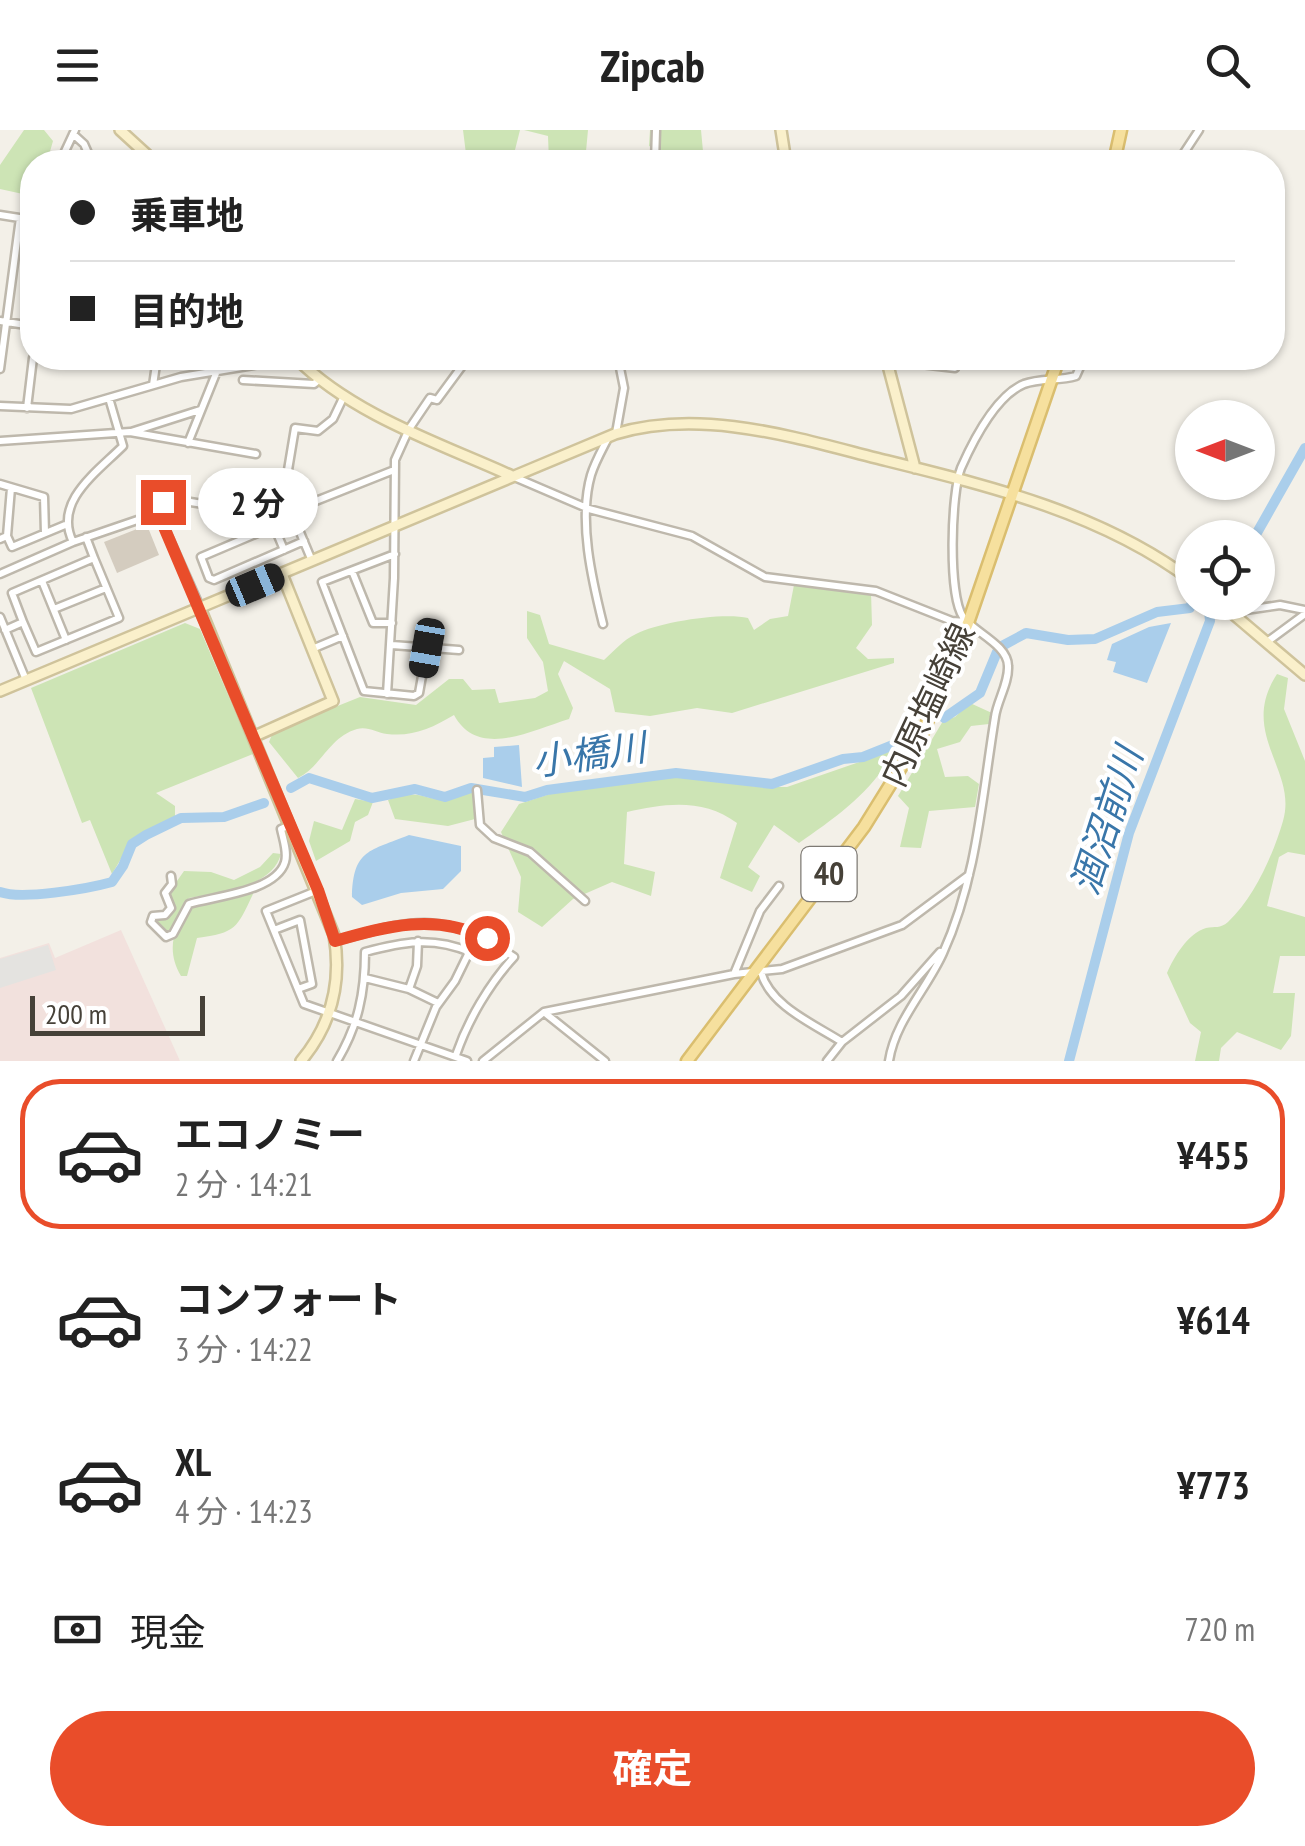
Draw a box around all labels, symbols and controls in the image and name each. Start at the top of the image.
text: Zipcab [600,36,705,94]
icon: menu [50,38,105,93]
icon: search [1200,38,1255,93]
text: 乗車地 [130,190,244,239]
text: 目的地 [130,286,244,335]
north arrow [1175,400,1275,500]
map controls [1175,400,1275,620]
callout: 2 分 [198,467,318,537]
route end [141,480,186,525]
text: 2 分 [231,482,285,524]
button: locate [1175,520,1275,620]
car [222,559,288,611]
car [407,616,447,680]
street label: 内原塩崎線 [869,616,985,794]
water label: 小橋川 [529,721,653,786]
water label: 涸沼前川 [1059,737,1154,900]
road number: 40 [802,847,856,901]
route start [465,916,510,961]
scale bar [30,991,205,1036]
text: 200 m [45,995,107,1032]
icon: car [55,1109,145,1199]
text: エコノミー [175,1109,365,1158]
text: ¥455 [1177,1130,1250,1179]
text: 2 分 · 14:21 [175,1163,313,1205]
icon: car [55,1274,145,1364]
text: コンフォート [175,1274,402,1323]
text: ¥614 [1177,1295,1250,1344]
text: 3 分 · 14:22 [175,1328,313,1370]
text: XL [175,1437,211,1486]
icon: car [55,1439,145,1529]
text: ¥773 [1177,1460,1250,1509]
text: 4 分 · 14:23 [175,1490,313,1532]
icon: cash [50,1602,105,1657]
text: 現金 [130,1607,206,1656]
text: 720 m [1184,1608,1255,1650]
button: 確定 [50,1711,1255,1826]

